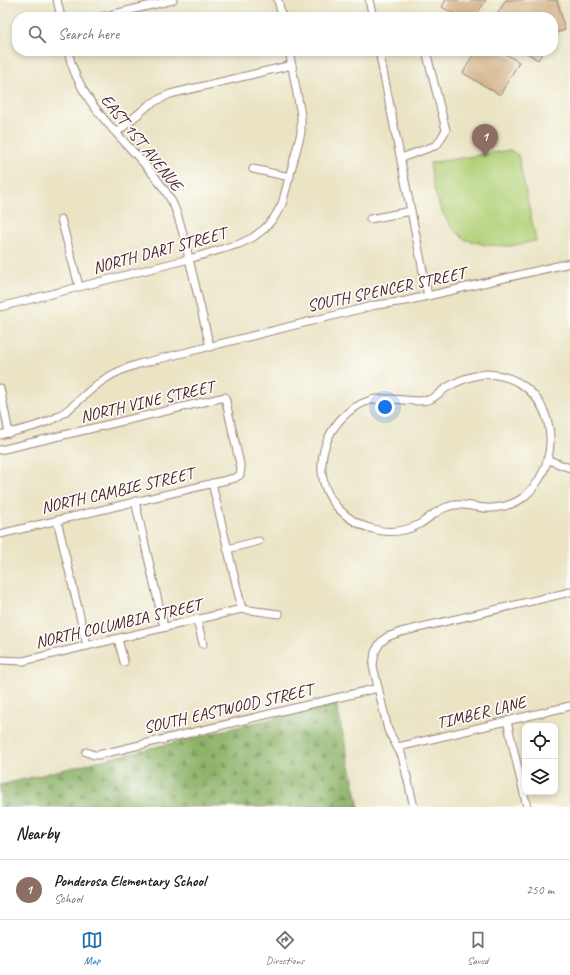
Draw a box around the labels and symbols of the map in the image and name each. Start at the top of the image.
street label: EAST 1ST AVENUE [96,90,188,196]
pin: 1 [472,124,498,157]
street label: NORTH DART STREET [90,222,232,278]
street label: SOUTH SPENCER STREET [305,262,471,317]
street label: NORTH VINE STREET [78,375,219,427]
your location [375,397,395,417]
street label: NORTH CAMBIE STREET [39,462,199,518]
street label: NORTH COLUMBIA STREET [33,593,207,653]
street label: SOUTH EASTWOOD STREET [142,678,319,738]
street label: TIMBER LANE [434,691,530,734]

